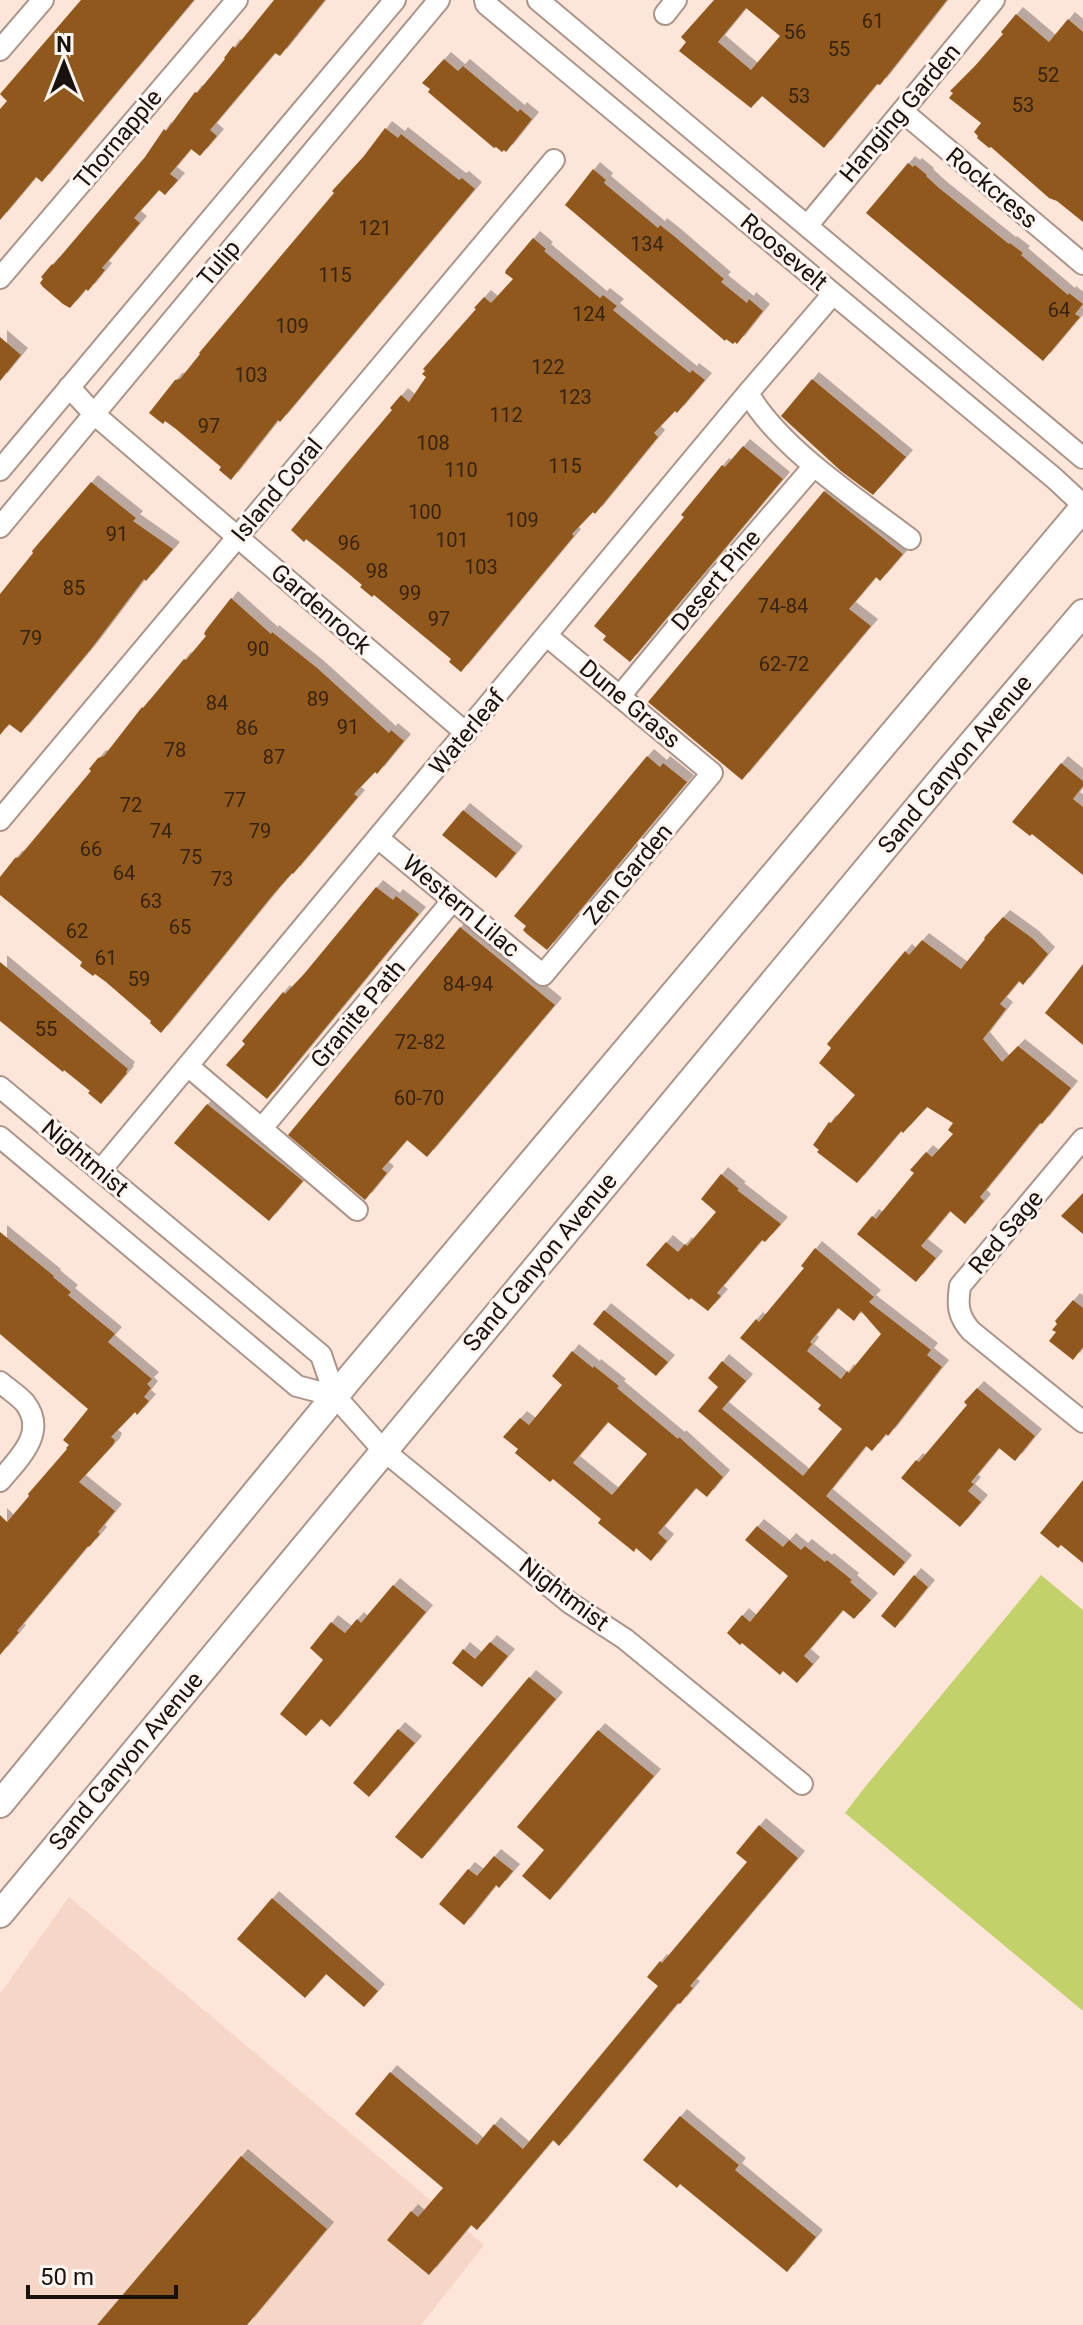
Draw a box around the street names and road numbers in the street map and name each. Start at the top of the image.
street label: Hanging Garden [834,38,966,188]
street label: Thornapple [68,84,168,194]
street label: Rockcress [941,142,1043,234]
street label: Roosevelt [735,208,833,297]
street label: Tulip [192,234,246,292]
street label: Island Coral [226,433,328,547]
street label: Desert Pine [666,524,766,636]
street label: Gardenrock [265,558,377,661]
street label: Dune Grass [574,654,686,754]
street label: Sand Canyon Avenue [872,669,1038,859]
street label: Waterleaf [423,683,511,780]
street label: Zen Garden [578,818,678,930]
street label: Western Lilac [397,849,525,963]
street label: Granite Path [305,955,411,1073]
street label: Nightmist [36,1114,134,1202]
street label: Sand Canyon Avenue [457,1167,623,1357]
street label: Red Sage [963,1185,1049,1279]
street label: Nightmist [514,1551,614,1637]
street label: Sand Canyon Avenue [43,1666,209,1856]

